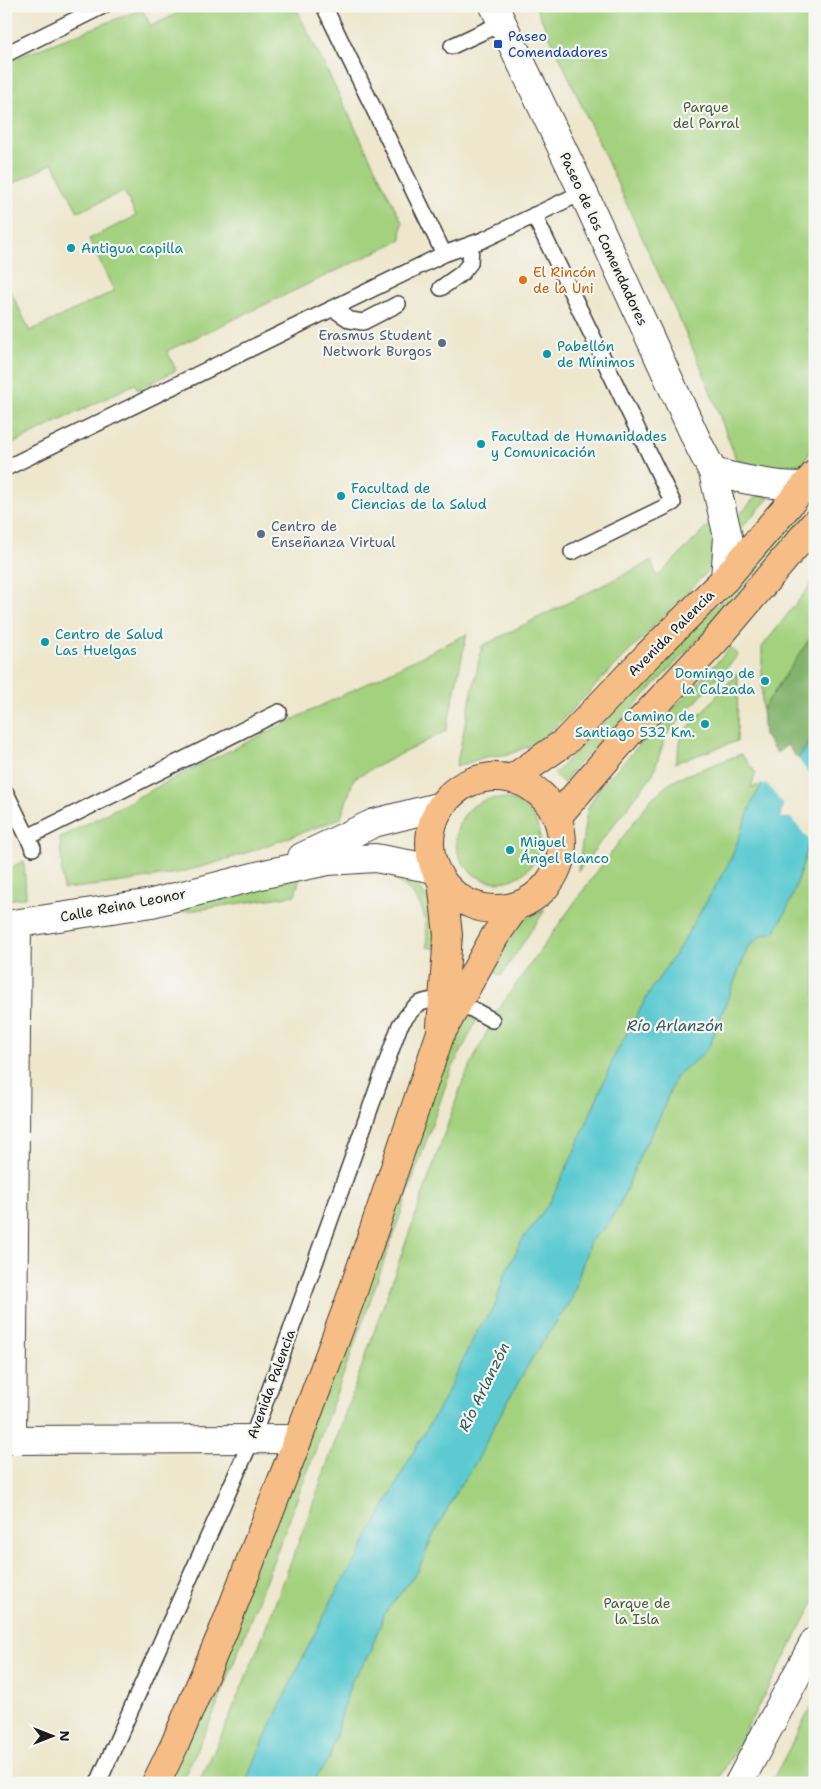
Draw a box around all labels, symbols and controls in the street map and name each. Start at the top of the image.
place label: Paseo Comendadores [508,27,608,61]
marker: Paseo Comendadores [492,38,504,50]
park label: Parque del Parral [673,98,740,132]
street label: Paseo de los Comendadores [556,149,652,329]
place label: Antigua capilla [81,239,183,257]
marker: Antigua capilla [65,242,77,254]
place label: El Rincón de la Uni [533,263,597,297]
marker: El Rincón de la Uni [517,274,529,286]
place label: Erasmus Student Network Burgos [318,326,432,360]
marker: Erasmus Student Network Burgos [436,337,448,349]
place label: Pabellón de Mínimos [557,337,635,371]
marker: Pabellón de Mínimos [541,348,553,360]
place label: Facultad de Humanidades y Comunicación [491,427,667,461]
marker: Facultad de Humanidades y Comunicación [475,438,487,450]
place label: Facultad de Ciencias de la Salud [351,479,487,513]
marker: Facultad de Ciencias de la Salud [335,490,347,502]
place label: Centro de Enseñanza Virtual [271,517,396,551]
marker: Centro de Enseñanza Virtual [255,528,267,540]
street label: Avenida Palencia [624,586,718,680]
place label: Centro de Salud Las Huelgas [55,625,163,659]
marker: Centro de Salud Las Huelgas [39,636,51,648]
place label: Domingo de la Calzada [675,664,755,698]
marker: Domingo de la Calzada [759,675,771,687]
place label: Camino de Santiago 532 Km. [575,707,695,741]
marker: Camino de Santiago 532 Km. [699,718,711,730]
place label: Miguel Ángel Blanco [520,833,609,867]
marker: Miguel Ángel Blanco [504,844,516,856]
street label: Calle Reina Leonor [58,884,188,926]
water label: Río Arlanzón [627,1016,723,1036]
street label: Avenida Palencia [243,1327,299,1441]
water label: Río Arlanzón [454,1339,514,1435]
park label: Parque de la Isla [603,1594,671,1628]
north arrow [28,1712,78,1762]
text: N [56,1730,74,1742]

